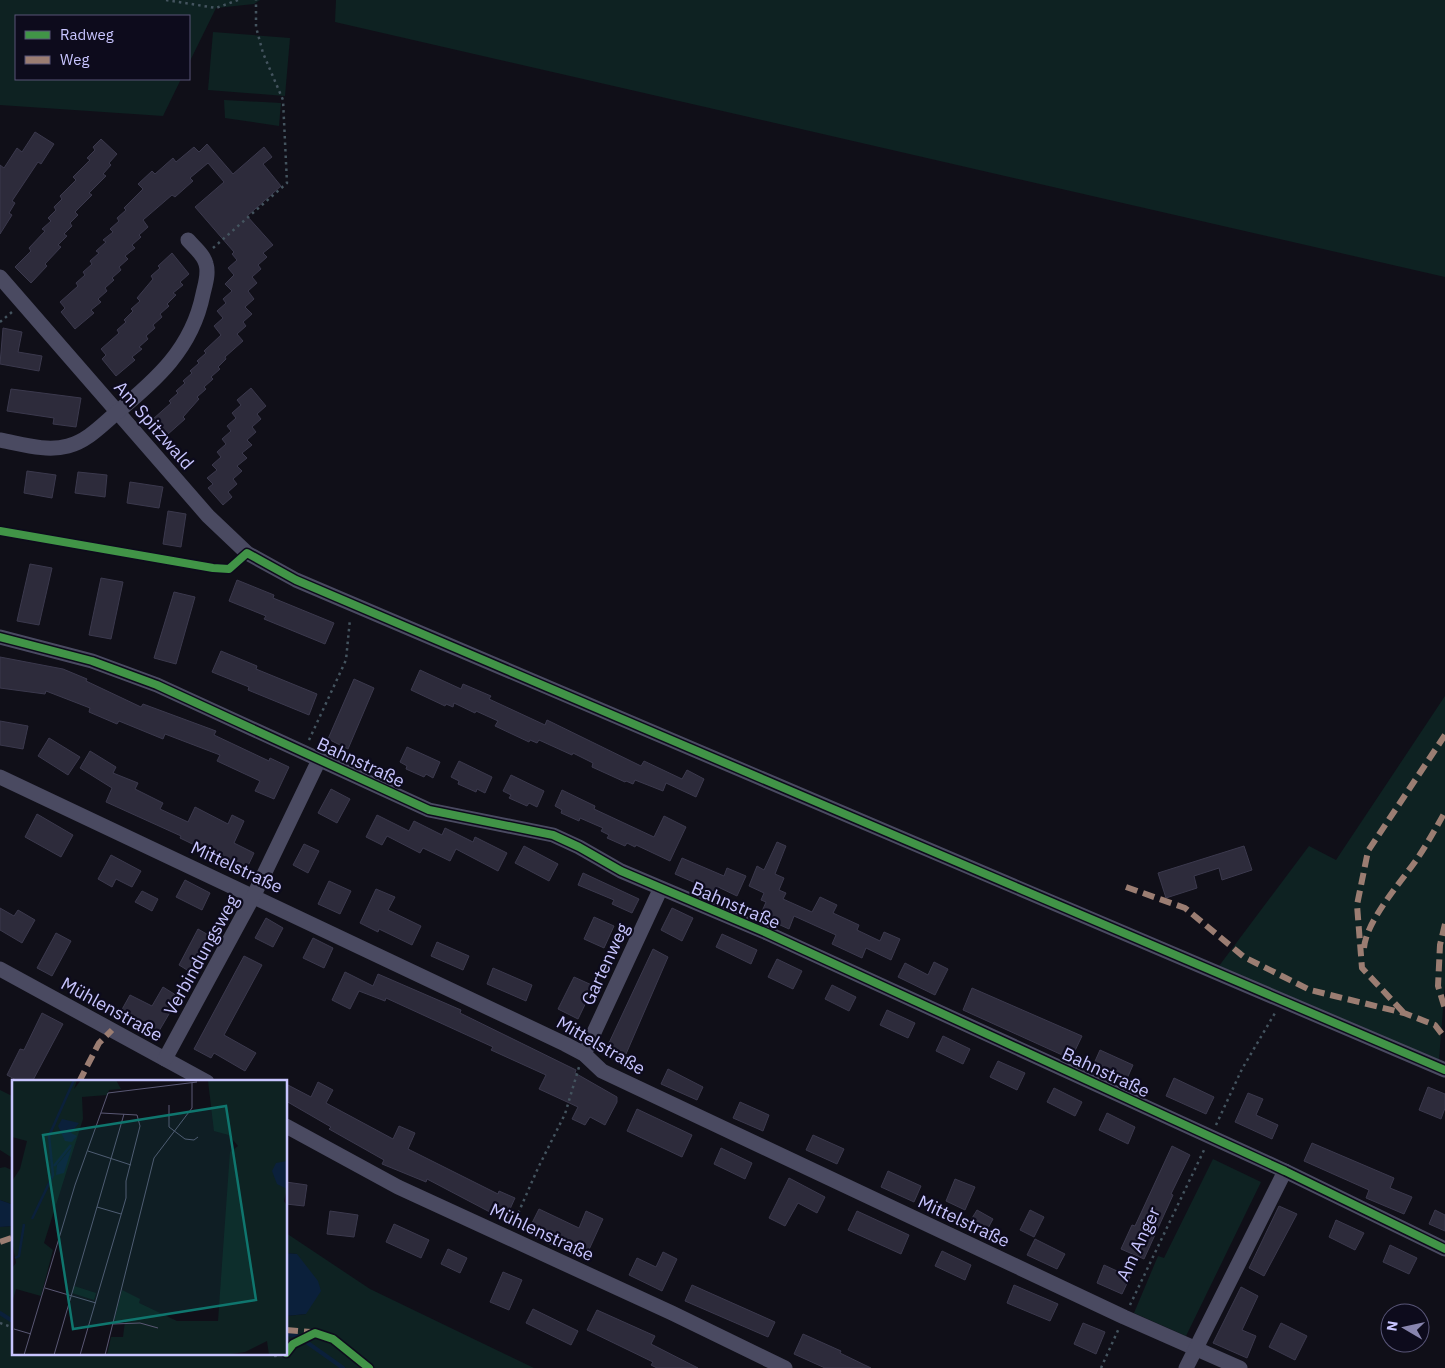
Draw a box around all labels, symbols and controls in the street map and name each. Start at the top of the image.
legend [15,15,190,80]
text: Radweg [60,25,114,44]
text: Weg [60,50,89,69]
street label: Am Spitzwald [109,376,199,474]
street label: Bahnstraße [313,732,409,792]
street label: Mittelstraße [187,836,287,898]
street label: Bahnstraße [688,876,784,934]
street label: Verbindungsweg [158,890,244,1019]
street label: Gartenweg [576,919,634,1009]
street label: Mühlenstraße [57,972,167,1046]
street label: Mittelstraße [552,1010,650,1080]
street label: Bahnstraße [1058,1042,1154,1102]
inset map [12,1080,288,1356]
street label: Mittelstraße [914,1190,1014,1252]
street label: Mühlenstraße [486,1198,598,1266]
street label: Am Anger [1111,1203,1165,1285]
north arrow [1380,1303,1430,1353]
text: N [1382,1320,1402,1332]

